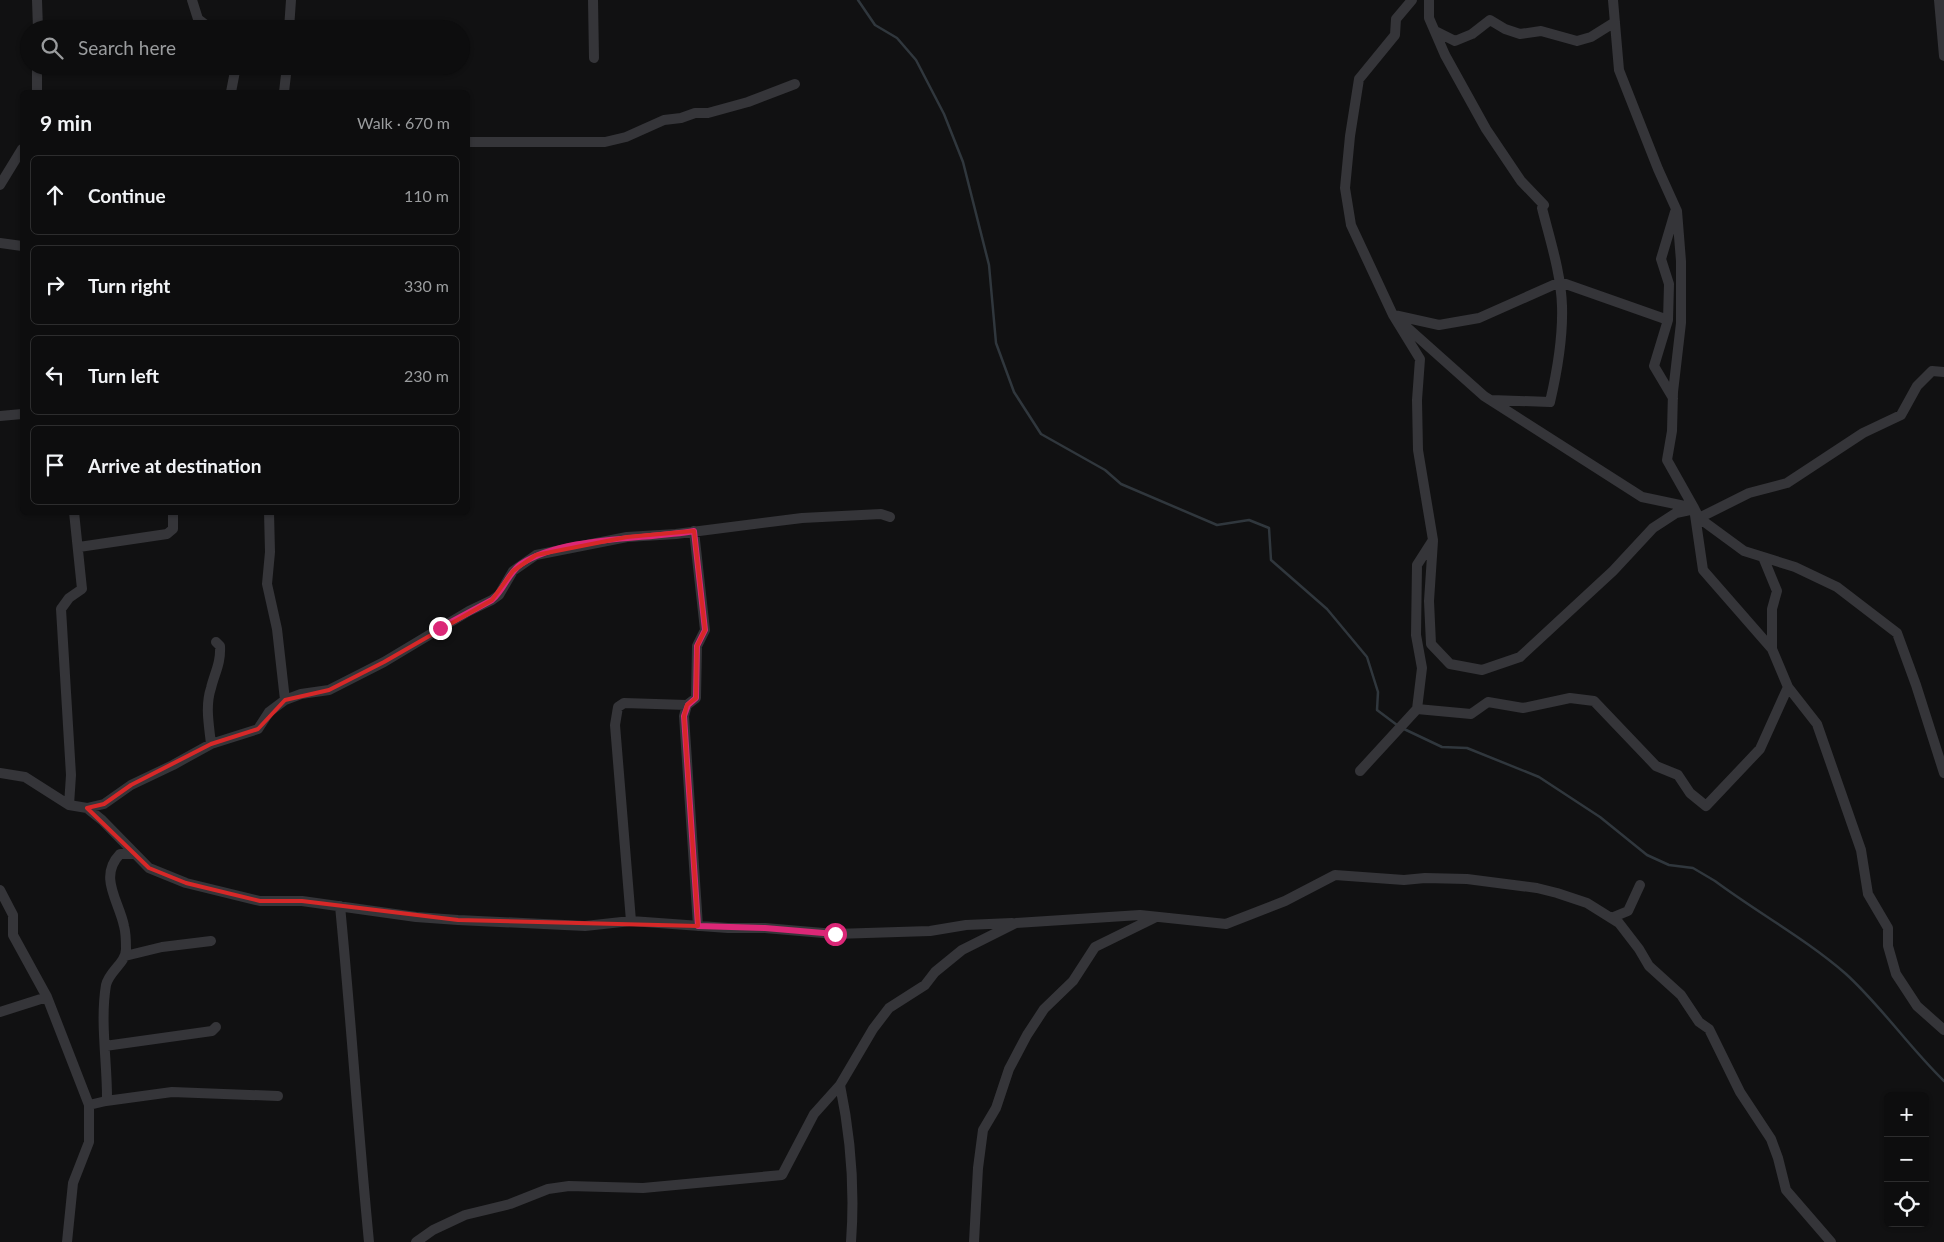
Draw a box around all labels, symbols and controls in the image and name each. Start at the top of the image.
search box [20,20,470,75]
icon: search [38,34,66,62]
text: Search here [78,36,176,59]
text: 9 min [40,110,92,135]
text: Walk · 670 m [357,113,450,132]
icon: ahead [41,181,69,209]
text: Continue [88,184,166,207]
text: 110 m [404,186,449,205]
icon: right [41,271,69,299]
text: Turn right [88,274,170,297]
text: 330 m [404,276,449,295]
icon: left [41,361,69,389]
text: Turn left [88,364,159,387]
text: 230 m [404,366,449,385]
icon: arrive [41,451,69,479]
text: Arrive at destination [88,454,261,477]
route end [429,617,452,640]
route start [824,923,847,946]
map controls [1884,1092,1929,1227]
button: + [1884,1092,1929,1137]
button: − [1884,1137,1929,1182]
button: locate [1884,1182,1929,1227]

